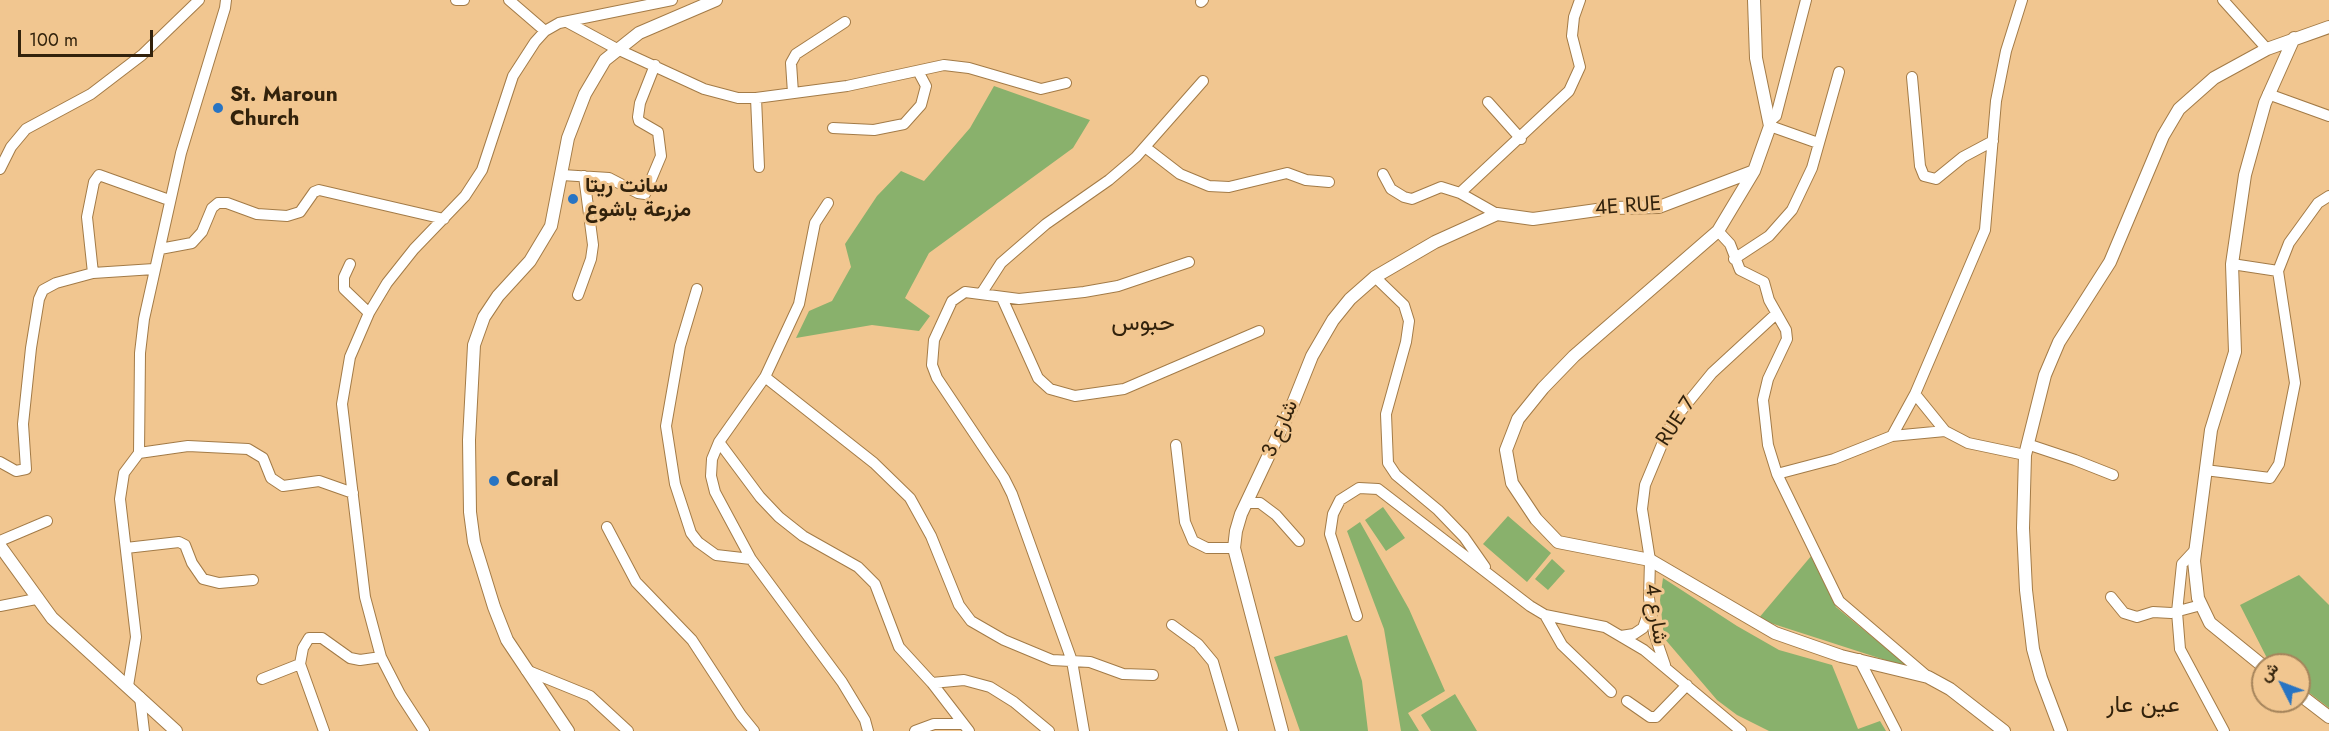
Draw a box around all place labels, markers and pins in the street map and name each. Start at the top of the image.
place label: St. Maroun Church [230,83,338,133]
marker: St. Maroun Church [211,101,225,115]
place label: سانت ريتا مزرعة ياشوع [585,174,691,224]
marker: سانت ريتا مزرعة ياشوع [566,192,580,206]
place label: Coral [506,468,559,494]
marker: Coral [487,474,501,488]

